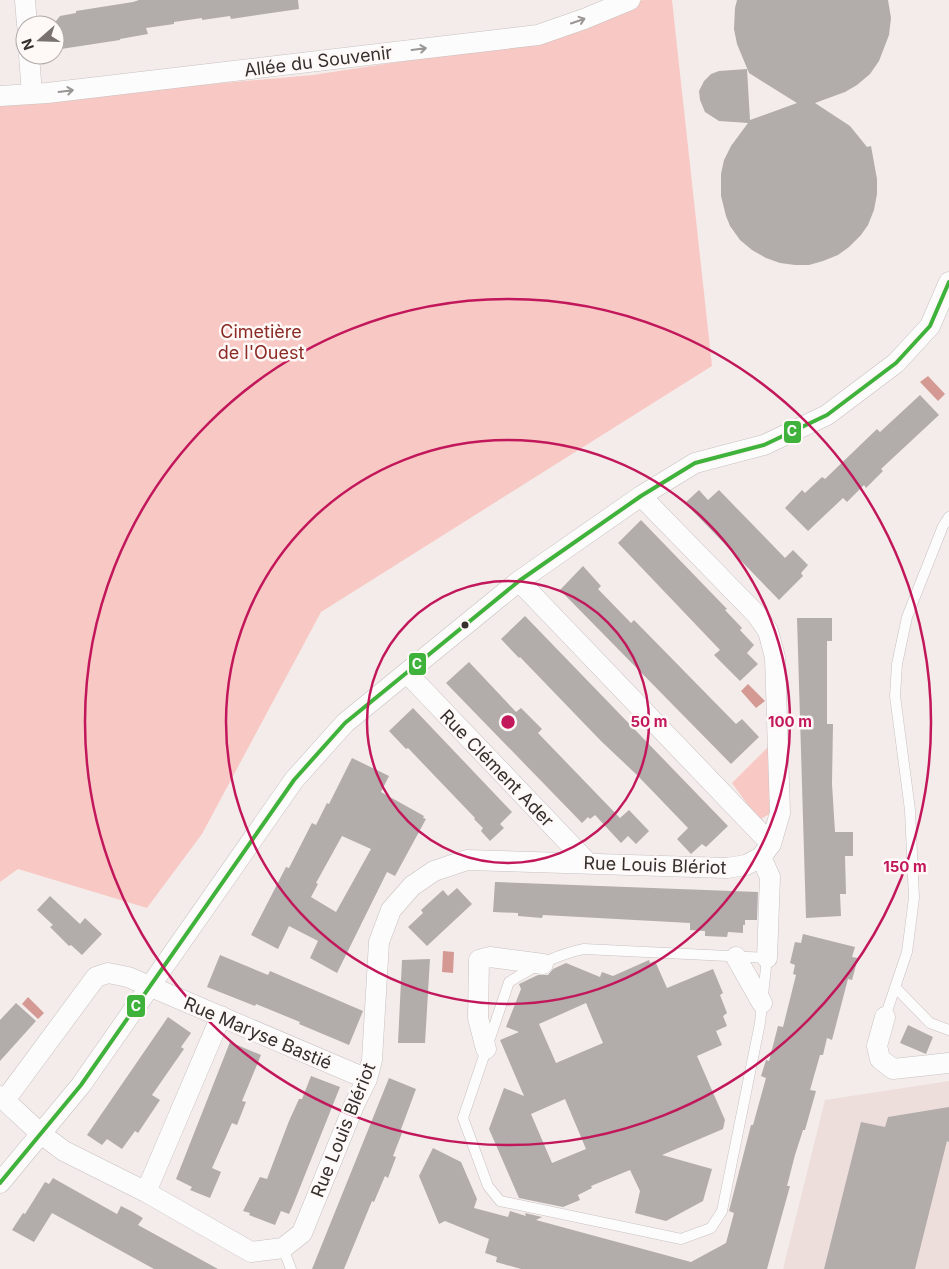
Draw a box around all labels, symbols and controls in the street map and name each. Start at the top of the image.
north arrow [15,15,65,65]
one-way arrow [570,16,585,25]
text: N [18,37,37,53]
street label: Allée du Souvenir [243,41,393,80]
one-way arrow [410,44,426,54]
one-way arrow [58,85,74,95]
park label: Cimetière de l'Ouest [218,321,304,363]
line badge: C [783,420,802,444]
text: C [787,422,797,439]
unlabelled marker [460,620,470,630]
line badge: C [408,652,427,676]
text: C [412,655,422,672]
street label: Rue Clément Ader [436,705,558,831]
text: 50 m [631,712,667,731]
text: 100 m [768,712,812,731]
centre of rings [499,713,517,731]
street label: Rue Louis Blériot [583,852,727,878]
text: 150 m [883,857,927,876]
street label: Rue Maryse Bastié [181,992,335,1074]
line badge: C [126,994,146,1018]
text: C [131,997,141,1014]
street label: Rue Louis Blériot [306,1060,380,1200]

